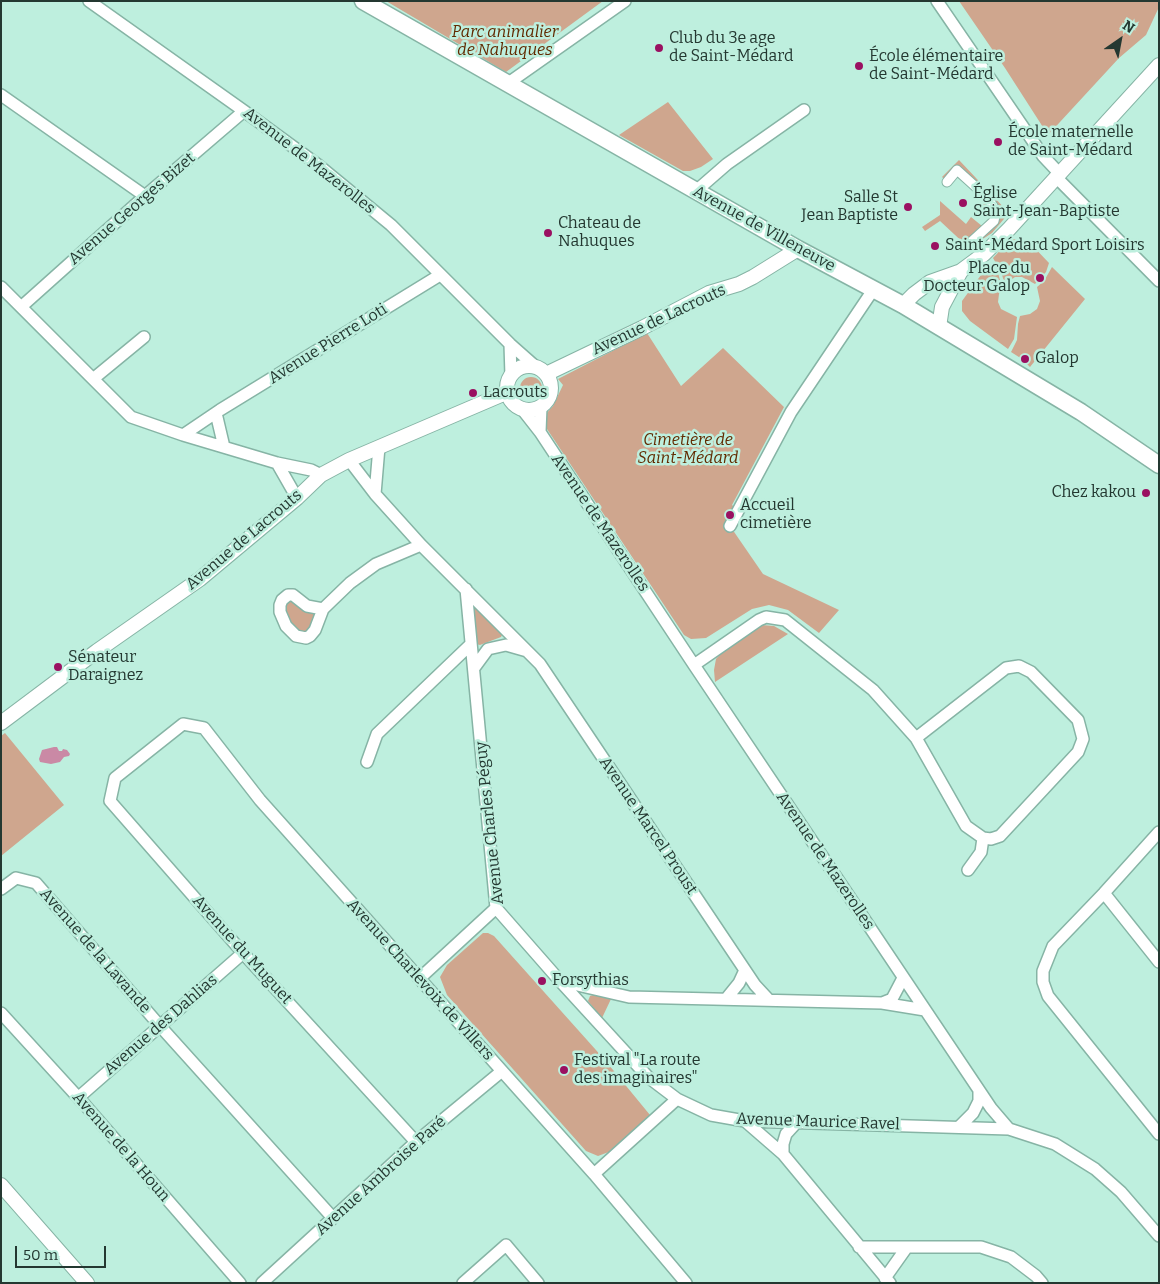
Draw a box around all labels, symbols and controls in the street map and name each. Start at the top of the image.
north arrow [1095,15,1145,65]
text: N [1119,17,1138,37]
park label: Parc animalier de Nahuques [452,23,558,61]
place label: Club du 3e age de Saint-Médard [669,29,793,67]
marker: Club du 3e age de Saint-Médard [653,42,665,54]
place label: École élémentaire de Saint-Médard [869,47,1003,85]
marker: École élémentaire de Saint-Médard [853,60,865,72]
street label: Avenue de Mazerolles [239,104,379,218]
place label: École maternelle de Saint-Médard [1008,123,1133,161]
marker: École maternelle de Saint-Médard [992,136,1004,148]
street label: Avenue Georges Bizet [65,149,199,269]
street label: Avenue de Villeneuve [690,182,838,276]
place label: Église Saint-Jean-Baptiste [973,184,1120,222]
place label: Salle St Jean Baptiste [801,188,898,226]
marker: Église Saint-Jean-Baptiste [957,197,969,209]
marker: Salle St Jean Baptiste [902,201,914,213]
place label: Chateau de Nahuques [558,214,641,252]
marker: Chateau de Nahuques [542,227,554,239]
place label: Saint-Médard Sport Loisirs [945,236,1145,256]
marker: Saint-Médard Sport Loisirs [929,240,941,252]
place label: Place du Docteur Galop [923,259,1030,297]
marker: Place du Docteur Galop [1034,272,1046,284]
street label: Avenue de Lacrouts [589,281,729,359]
street label: Avenue Pierre Loti [265,300,391,388]
place label: Galop [1035,349,1079,369]
marker: Galop [1019,353,1031,365]
place label: Lacrouts [483,383,547,403]
marker: Lacrouts [467,387,479,399]
park label: Cimetière de Saint-Médard [638,431,738,469]
street label: Avenue de Mazerolles [547,451,653,595]
place label: Chez kakou [1052,483,1136,503]
street label: Avenue de Lacrouts [182,486,306,594]
marker: Chez kakou [1140,487,1152,499]
place label: Accueil cimetière [740,496,812,534]
marker: Accueil cimetière [724,509,736,521]
place label: Sénateur Daraignez [68,648,143,686]
marker: Sénateur Daraignez [52,661,64,673]
street label: Avenue Charles Péguy [472,740,508,906]
street label: Avenue Marcel Proust [595,753,701,899]
street label: Avenue de Mazerolles [772,789,878,933]
street label: Avenue de la Lavande [35,885,155,1017]
street label: Avenue du Muguet [188,892,296,1008]
street label: Avenue Charlevoix de Villers [342,895,498,1065]
street label: Avenue des Dahlias [100,971,222,1079]
place label: Forsythias [552,971,629,991]
marker: Forsythias [536,975,548,987]
place label: Festival "La route des imaginaires" [574,1051,701,1089]
marker: Festival "La route des imaginaires" [558,1064,570,1076]
street label: Avenue de la Houn [68,1088,174,1206]
street label: Avenue Maurice Ravel [736,1110,900,1134]
street label: Avenue Ambroise Paré [312,1112,450,1240]
scale bar [18,1236,109,1268]
text: 50 m [23,1246,58,1264]

